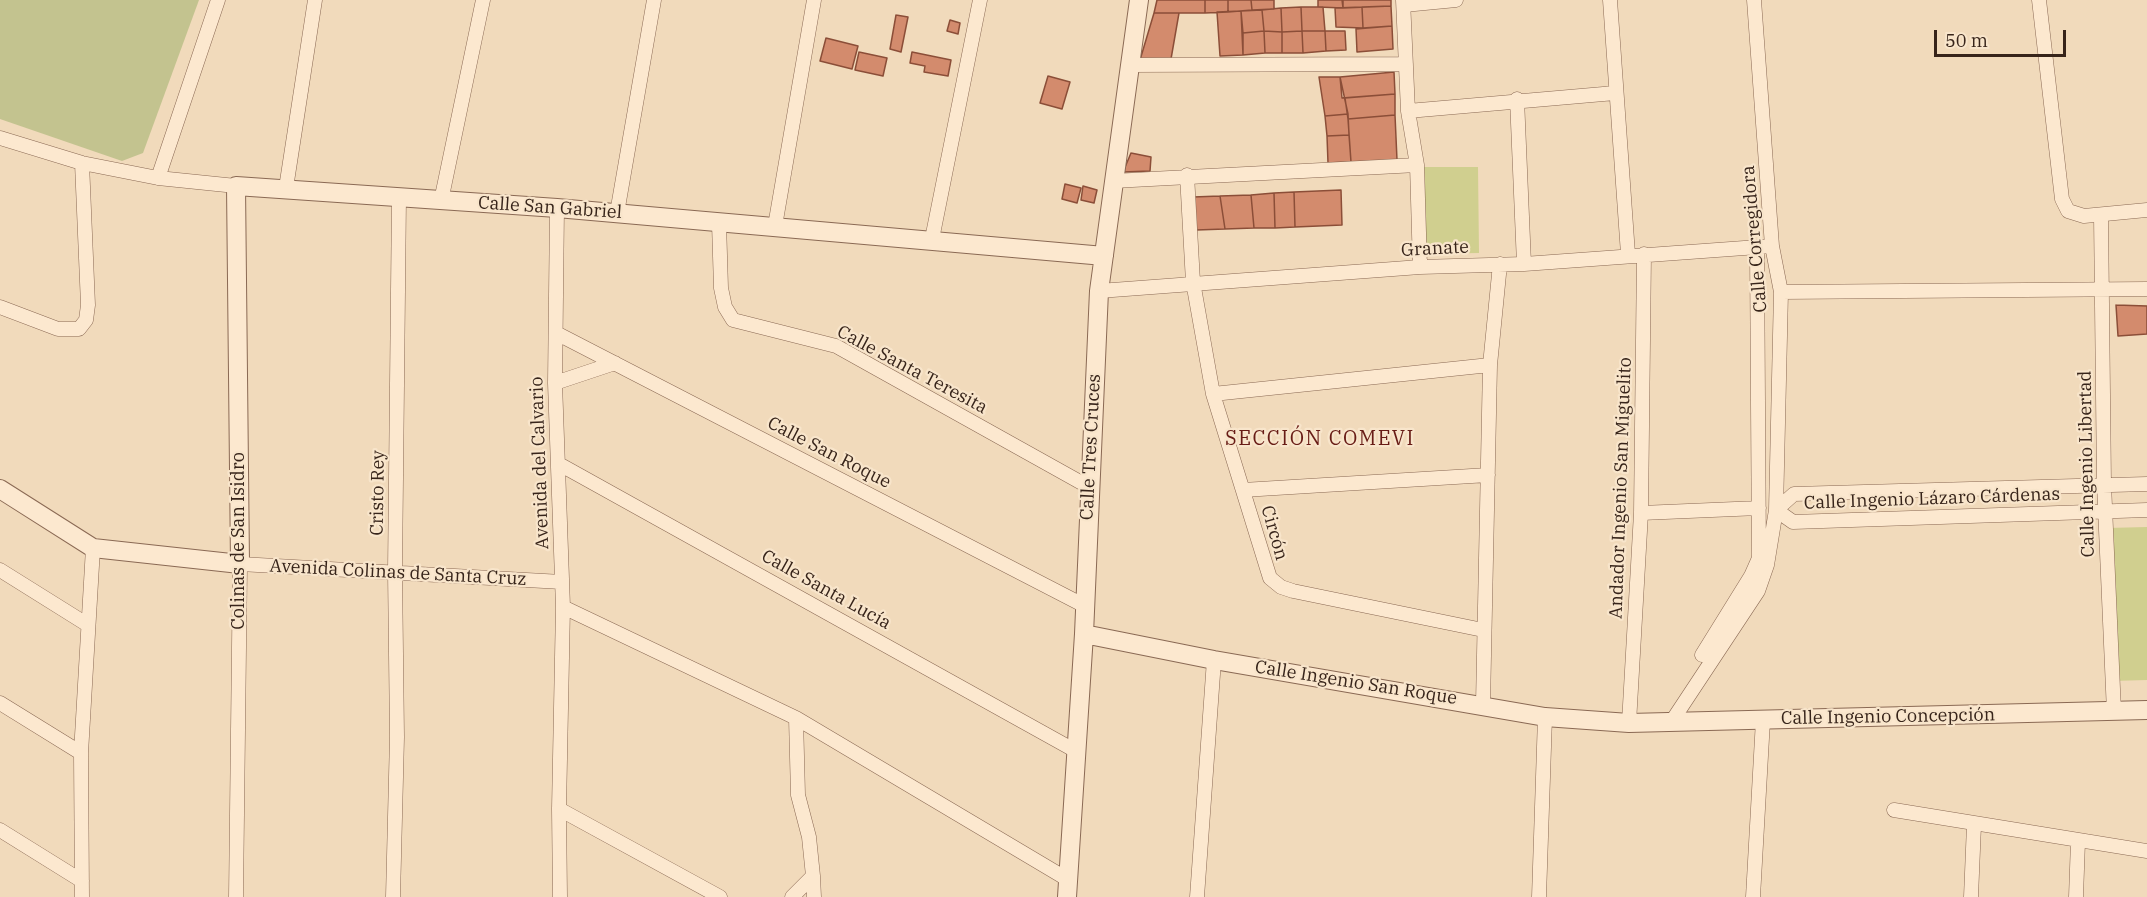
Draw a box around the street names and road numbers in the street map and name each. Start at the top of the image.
street label: Calle Corregidora [1738,165,1772,313]
street label: Calle San Gabriel [477,192,623,224]
street label: Granate [1401,236,1469,262]
street label: Calle Santa Teresita [833,321,991,419]
street label: Andador Ingenio San Miguelito [1606,357,1636,619]
street label: Calle Ingenio Libertad [2075,370,2099,558]
street label: Calle Tres Cruces [1076,373,1106,521]
street label: Avenida del Calvario [526,376,554,550]
street label: Calle San Roque [764,413,894,493]
street label: Cristo Rey [366,450,390,536]
street label: Colinas de San Isidro [228,452,250,630]
street label: Calle Ingenio Lázaro Cárdenas [1804,484,2060,514]
street label: Circón [1256,503,1292,563]
street label: Calle Santa Lucía [758,545,894,635]
street label: Avenida Colinas de Santa Cruz [269,555,527,591]
street label: Calle Ingenio San Roque [1253,656,1459,710]
street label: Calle Ingenio Concepción [1781,704,1995,730]

